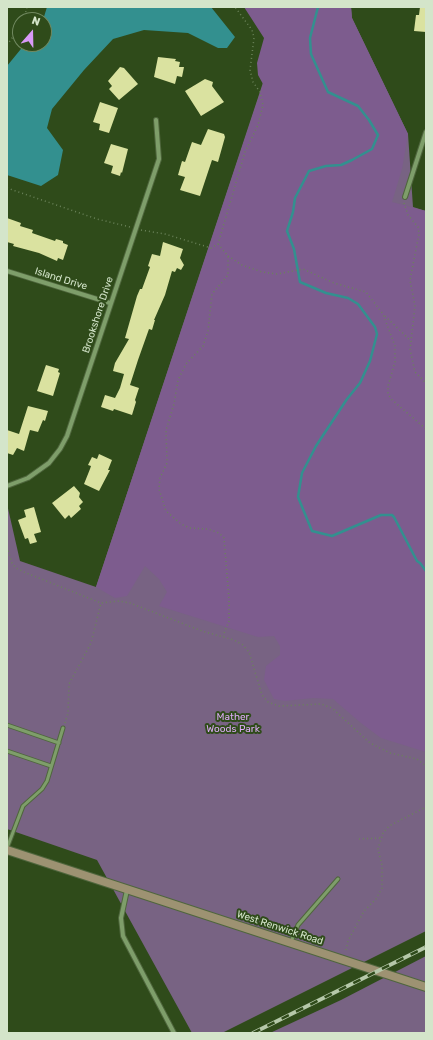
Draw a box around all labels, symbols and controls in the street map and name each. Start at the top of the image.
north arrow [12,12,52,52]
text: N [30,14,42,29]
street label: Island Drive [33,265,89,293]
street label: Brookshore Drive [80,275,116,355]
park label: Mather Woods Park [206,711,260,734]
street label: West Renwick Road [235,908,325,948]

